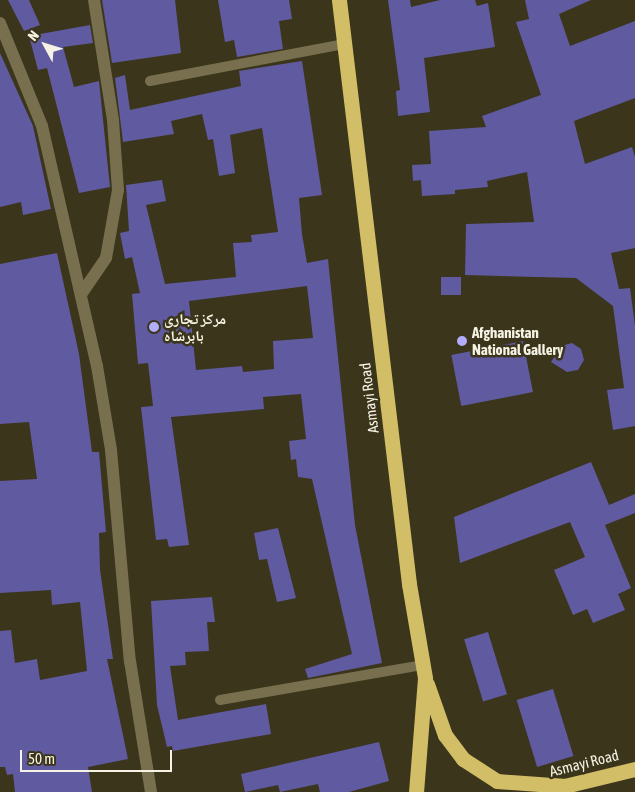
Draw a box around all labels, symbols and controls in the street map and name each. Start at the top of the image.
north arrow [20,20,70,70]
text: N [25,27,42,44]
place label: مرکز تجاری بابرشاه [164,309,226,344]
marker: مرکز تجاری بابرشاه [148,321,160,333]
place label: Afghanistan National Gallery [472,323,563,358]
marker: Afghanistan National Gallery [456,335,468,347]
street label: Asmayi Road [356,362,382,434]
scale bar [22,740,175,772]
street label: Asmayi Road [548,746,620,780]
text: 50 m [28,750,55,767]

